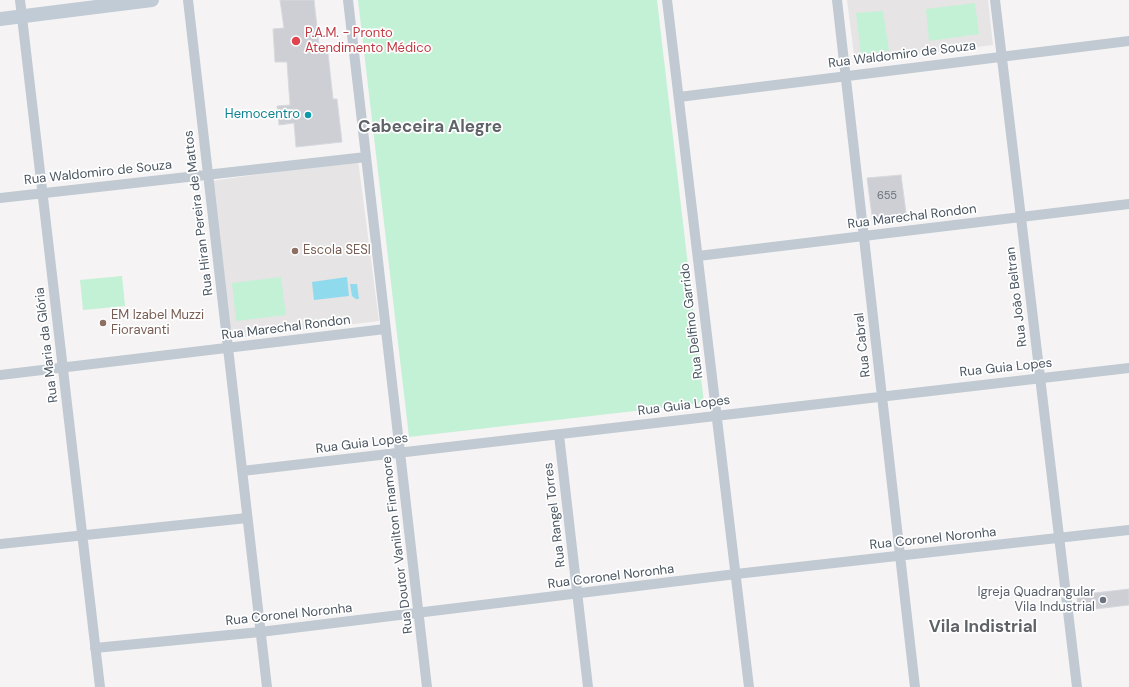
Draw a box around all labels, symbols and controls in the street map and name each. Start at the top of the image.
place label: P.A.M. - Pronto Atendimento Médico [305,26,431,57]
marker: P.A.M. - Pronto Atendimento Médico [290,35,302,47]
street label: Rua Waldomiro de Souza [827,38,977,72]
place label: Hemocentro [225,107,300,123]
marker: Hemocentro [303,110,313,120]
district label: Cabeceira Alegre [358,118,502,138]
street label: Rua Hiran Pereira de Mattos [181,129,217,297]
street label: Rua Waldomiro de Souza [23,157,173,189]
house number: 655 [877,189,897,203]
street label: Rua Marechal Rondon [847,201,977,233]
place label: Escola SESI [303,243,371,259]
marker: Escola SESI [290,246,300,256]
street label: Rua João Beltran [1003,246,1031,348]
street label: Rua Delfino Garrido [677,262,707,380]
street label: Rua Maria da Glória [32,286,62,404]
place label: EM Izabel Muzzi Fioravanti [111,308,204,339]
street label: Rua Marechal Rondon [221,312,351,344]
street label: Rua Cabral [852,312,874,378]
marker: EM Izabel Muzzi Fioravanti [98,318,108,328]
street label: Rua Guia Lopes [959,355,1053,381]
street label: Rua Guia Lopes [637,393,731,419]
street label: Rua Guia Lopes [315,431,409,457]
street label: Rua Doutor Vanilton Finamore [379,455,417,635]
street label: Rua Rangel Torres [541,462,569,568]
street label: Rua Coronel Noronha [869,525,997,553]
street label: Rua Coronel Noronha [547,562,675,592]
place label: Igreja Quadrangular Vila Industrial [978,585,1095,616]
marker: Igreja Quadrangular Vila Industrial [1098,595,1108,605]
street label: Rua Coronel Noronha [225,601,353,629]
district label: Vila Indistrial [929,618,1037,638]

